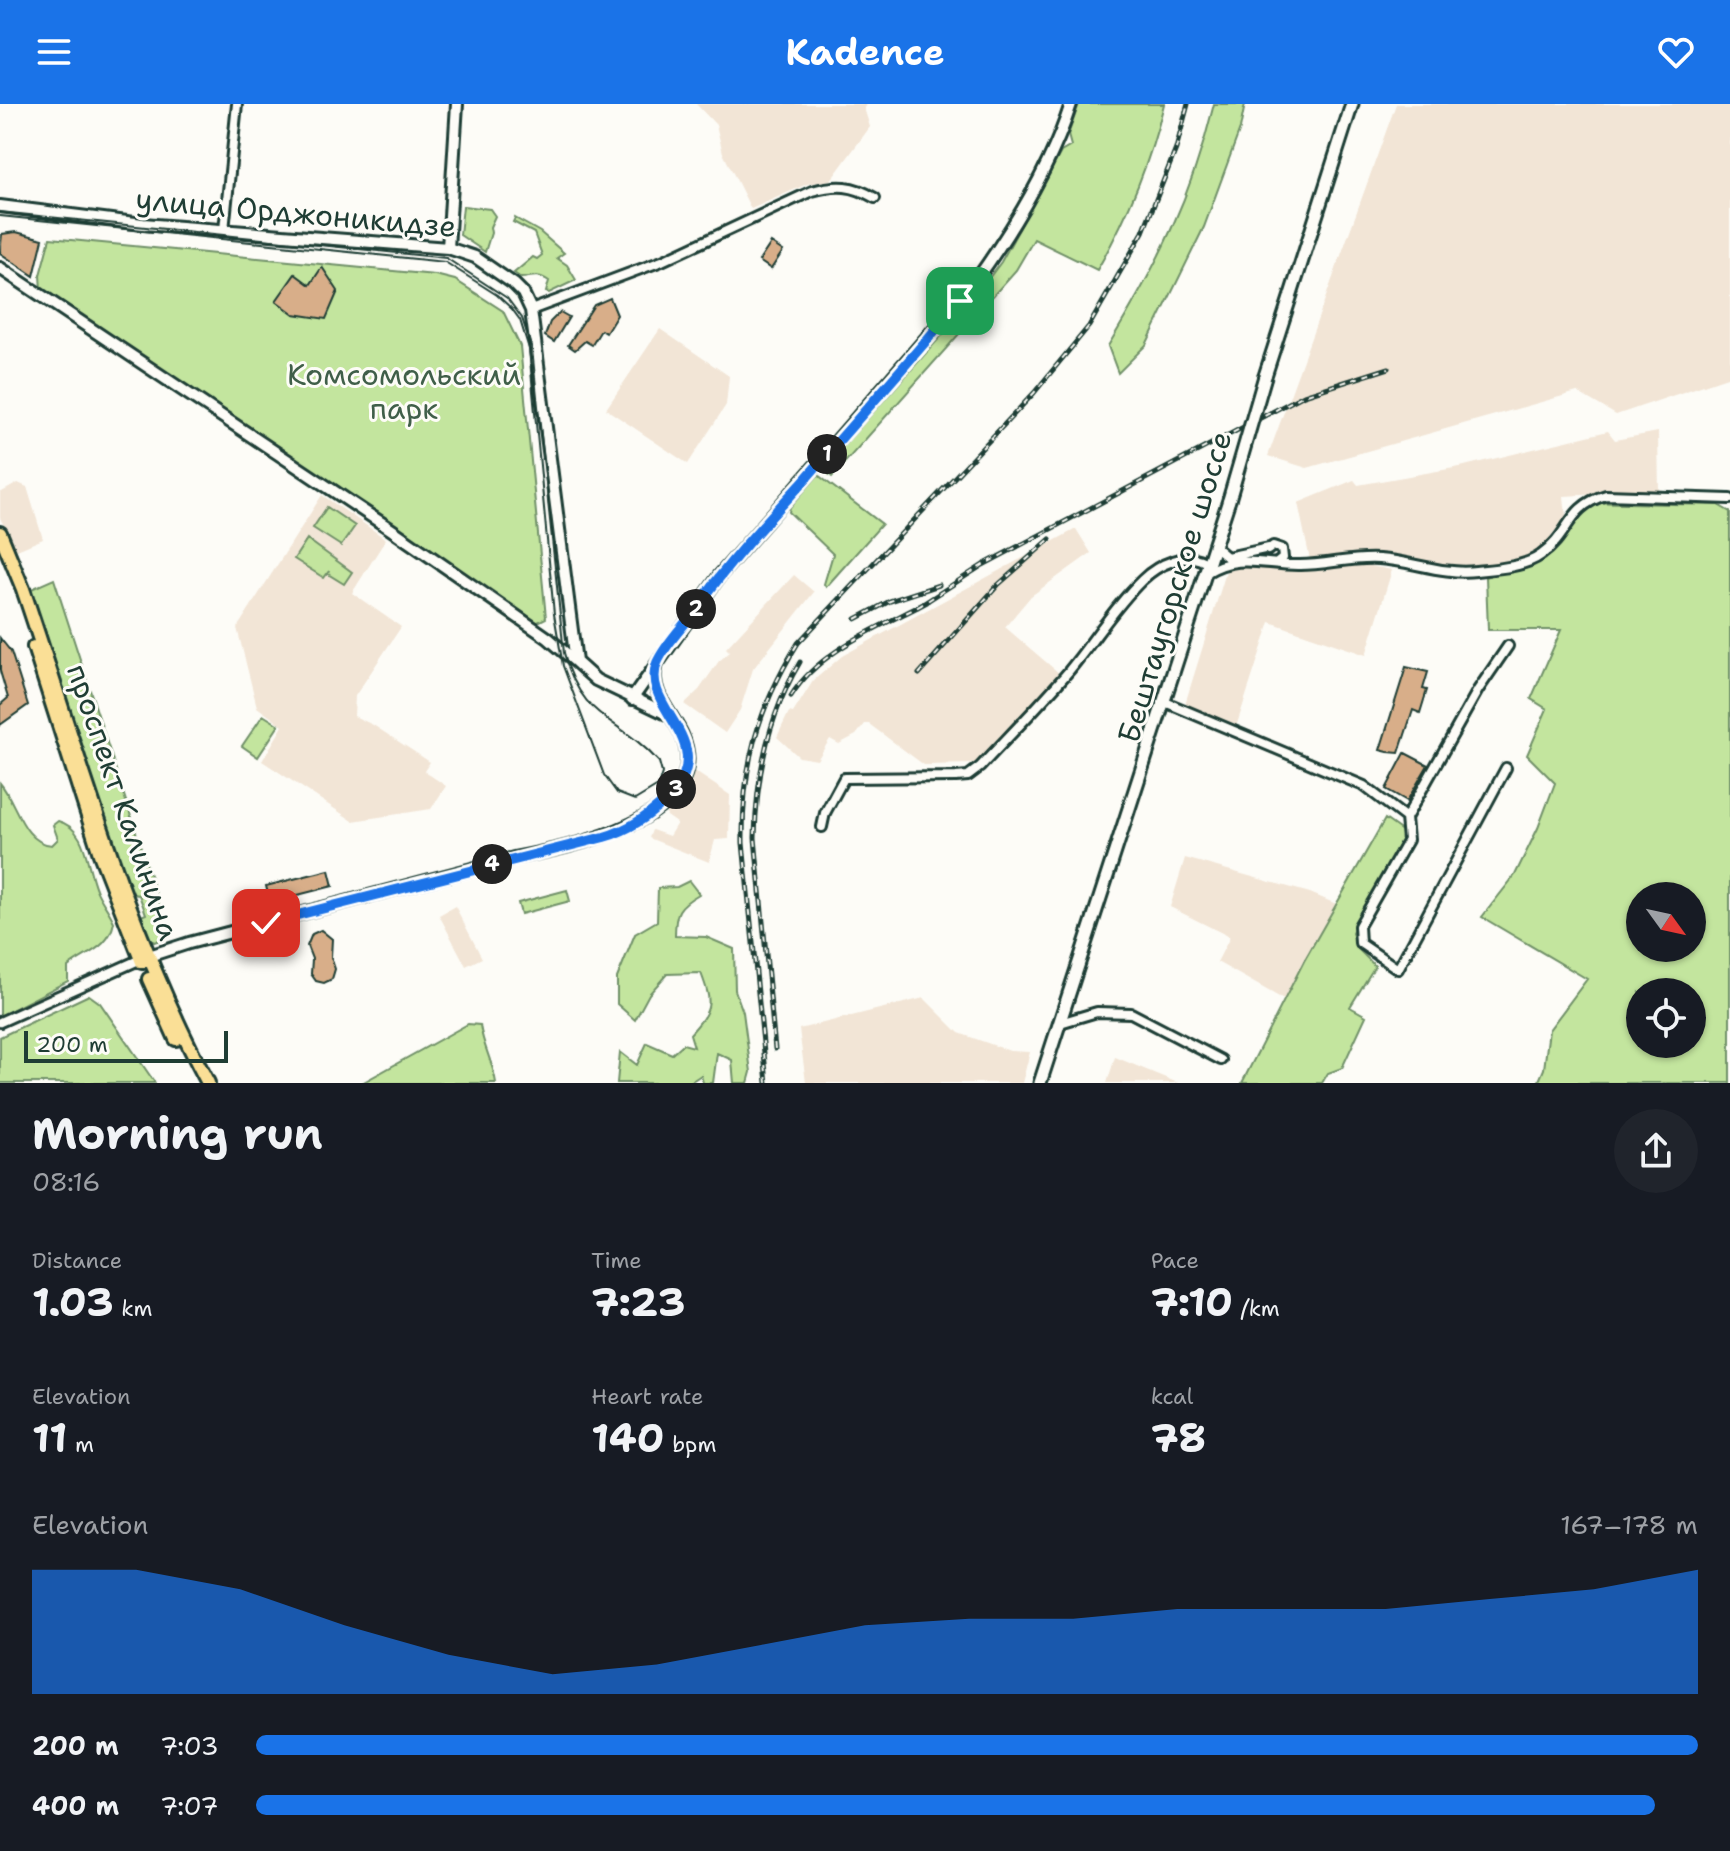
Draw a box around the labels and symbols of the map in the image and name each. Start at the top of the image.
street label: улица Орджоникидзе [134,178,458,247]
pin [926,267,994,335]
park label: Комсомольский парк [287,354,521,429]
street label: Бештаугорское шоссе [1108,426,1242,748]
pin: 1 [807,434,847,474]
pin: 2 [676,589,716,629]
street label: проспект Калинина [57,658,190,946]
pin: 3 [656,769,696,809]
pin: 4 [472,844,512,884]
north arrow [1626,882,1706,962]
pin [232,889,300,957]
scale bar [24,1027,228,1063]

